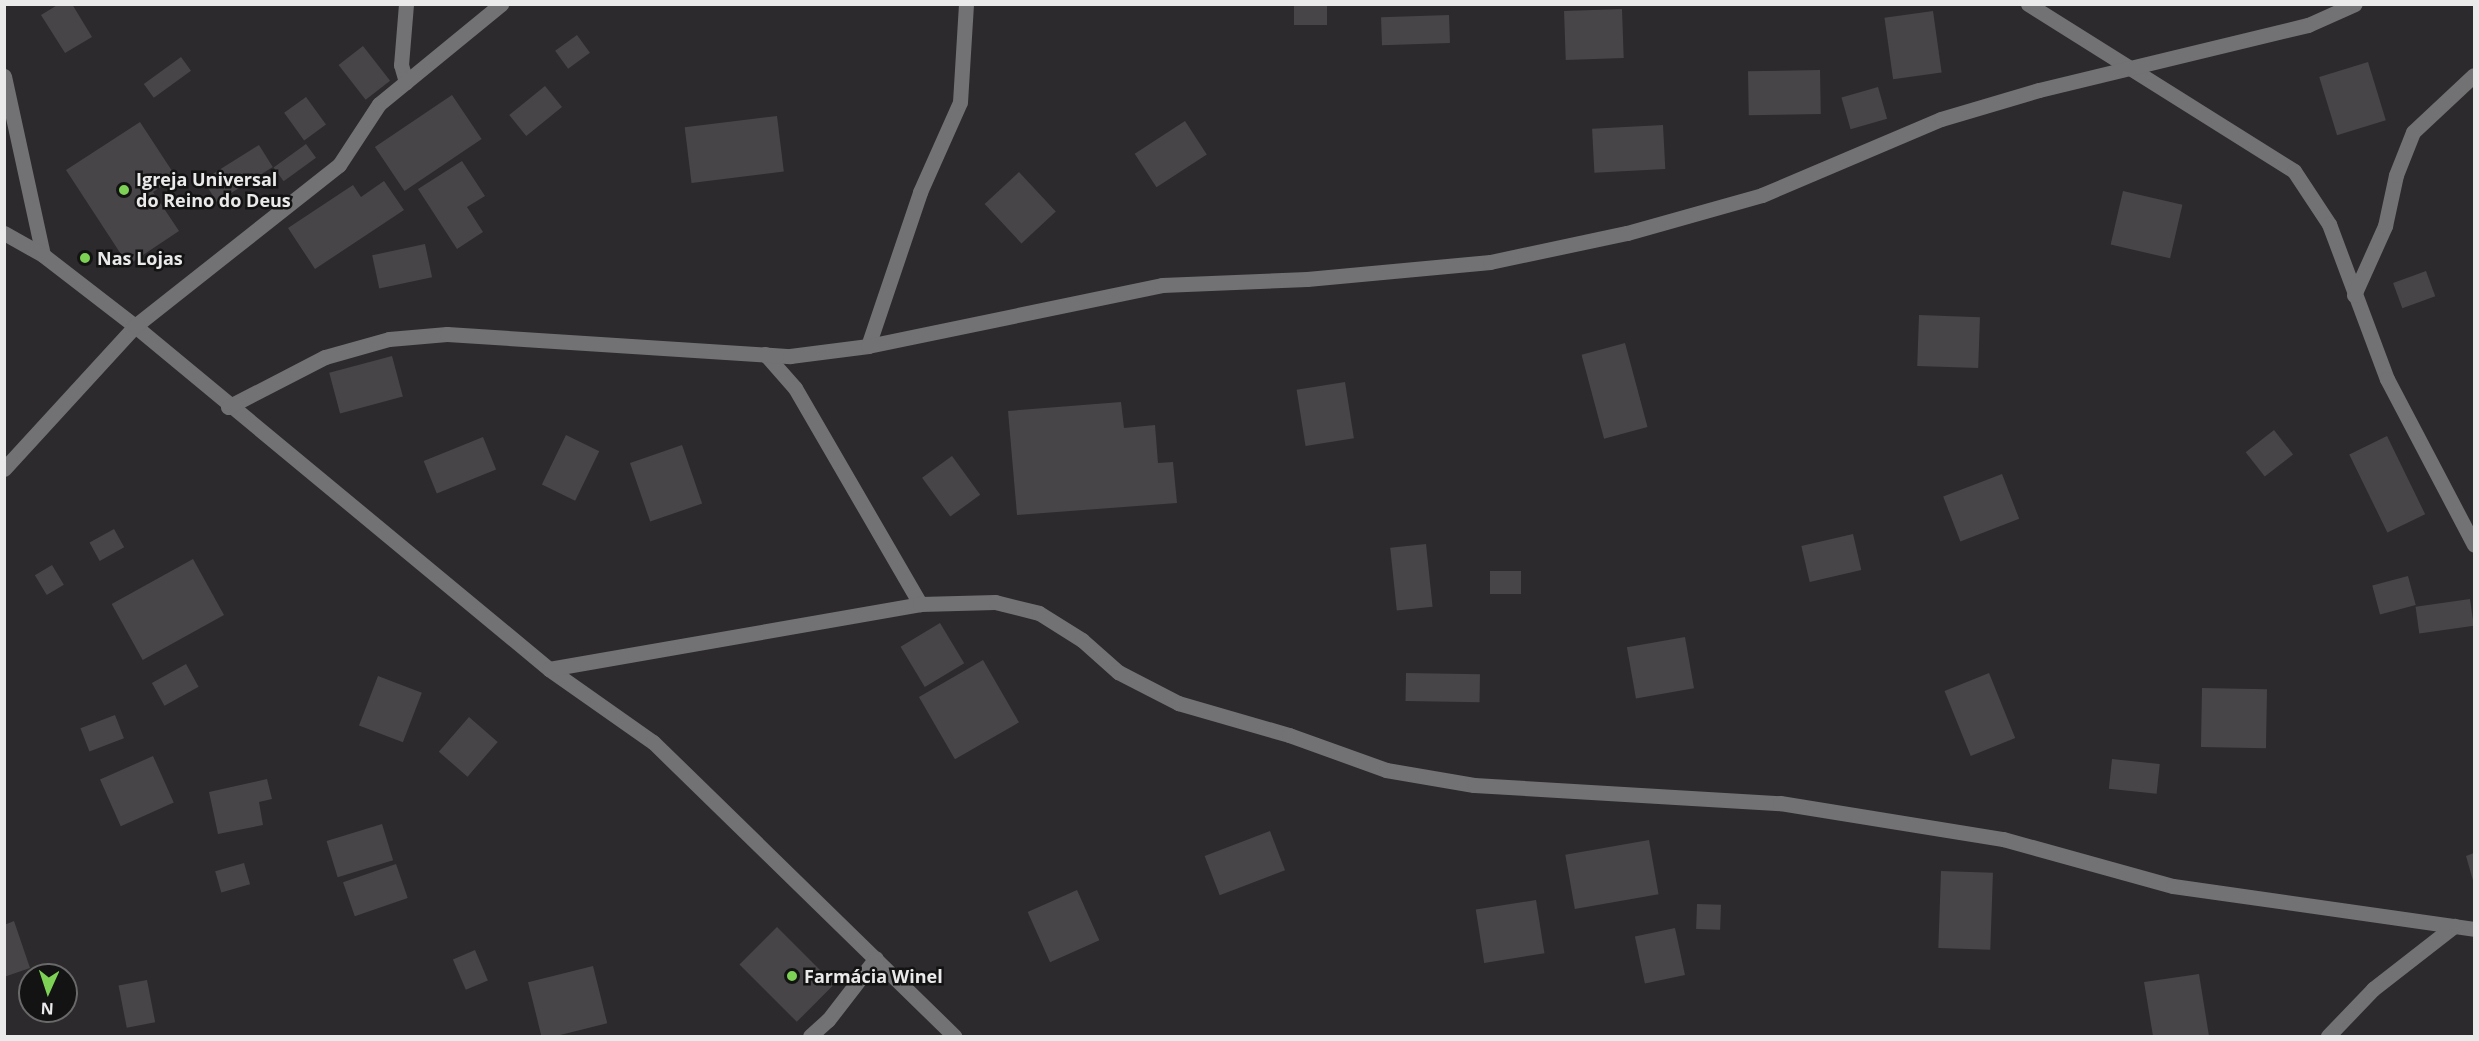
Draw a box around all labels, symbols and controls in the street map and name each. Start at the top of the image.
place label: Igreja Universal do Reino do Deus [136,169,291,212]
marker: Igreja Universal do Reino do Deus [117,183,131,197]
place label: Nas Lojas [97,247,183,269]
marker: Nas Lojas [78,251,92,265]
north arrow [18,963,78,1023]
place label: Farmácia Winel [804,965,943,987]
marker: Farmácia Winel [785,969,799,983]
text: N [40,998,54,1020]

